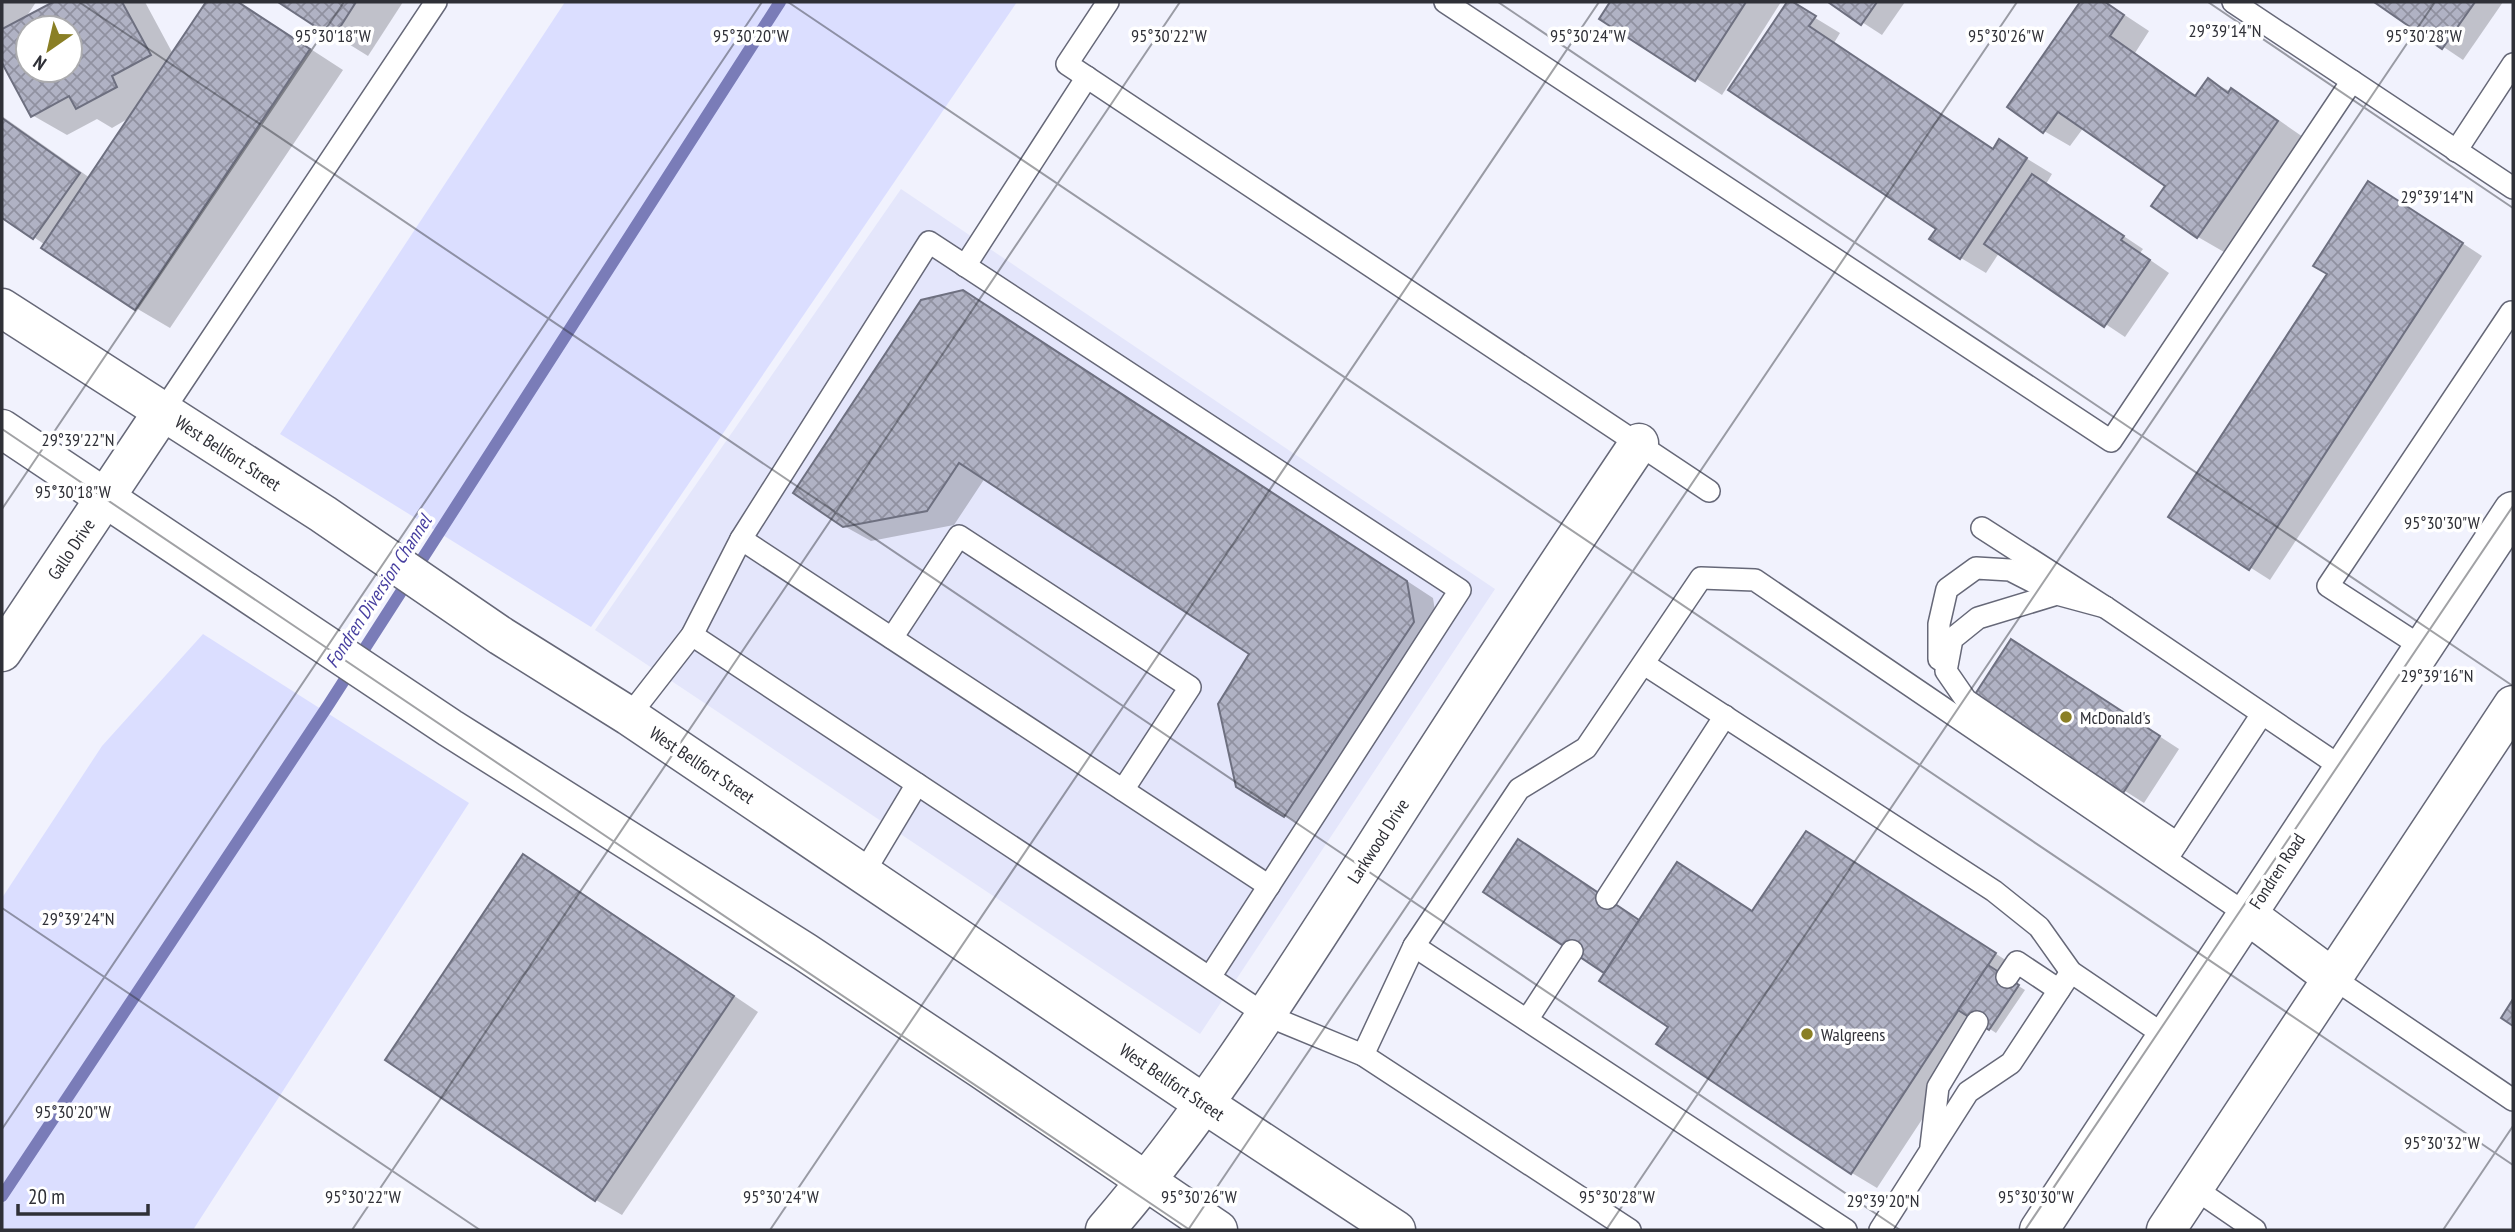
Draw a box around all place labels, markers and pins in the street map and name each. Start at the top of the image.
place label: McDonald's [2080,706,2151,729]
marker: McDonald's [2058,709,2074,725]
place label: Walgreens [1821,1023,1885,1046]
marker: Walgreens [1799,1026,1815,1042]

